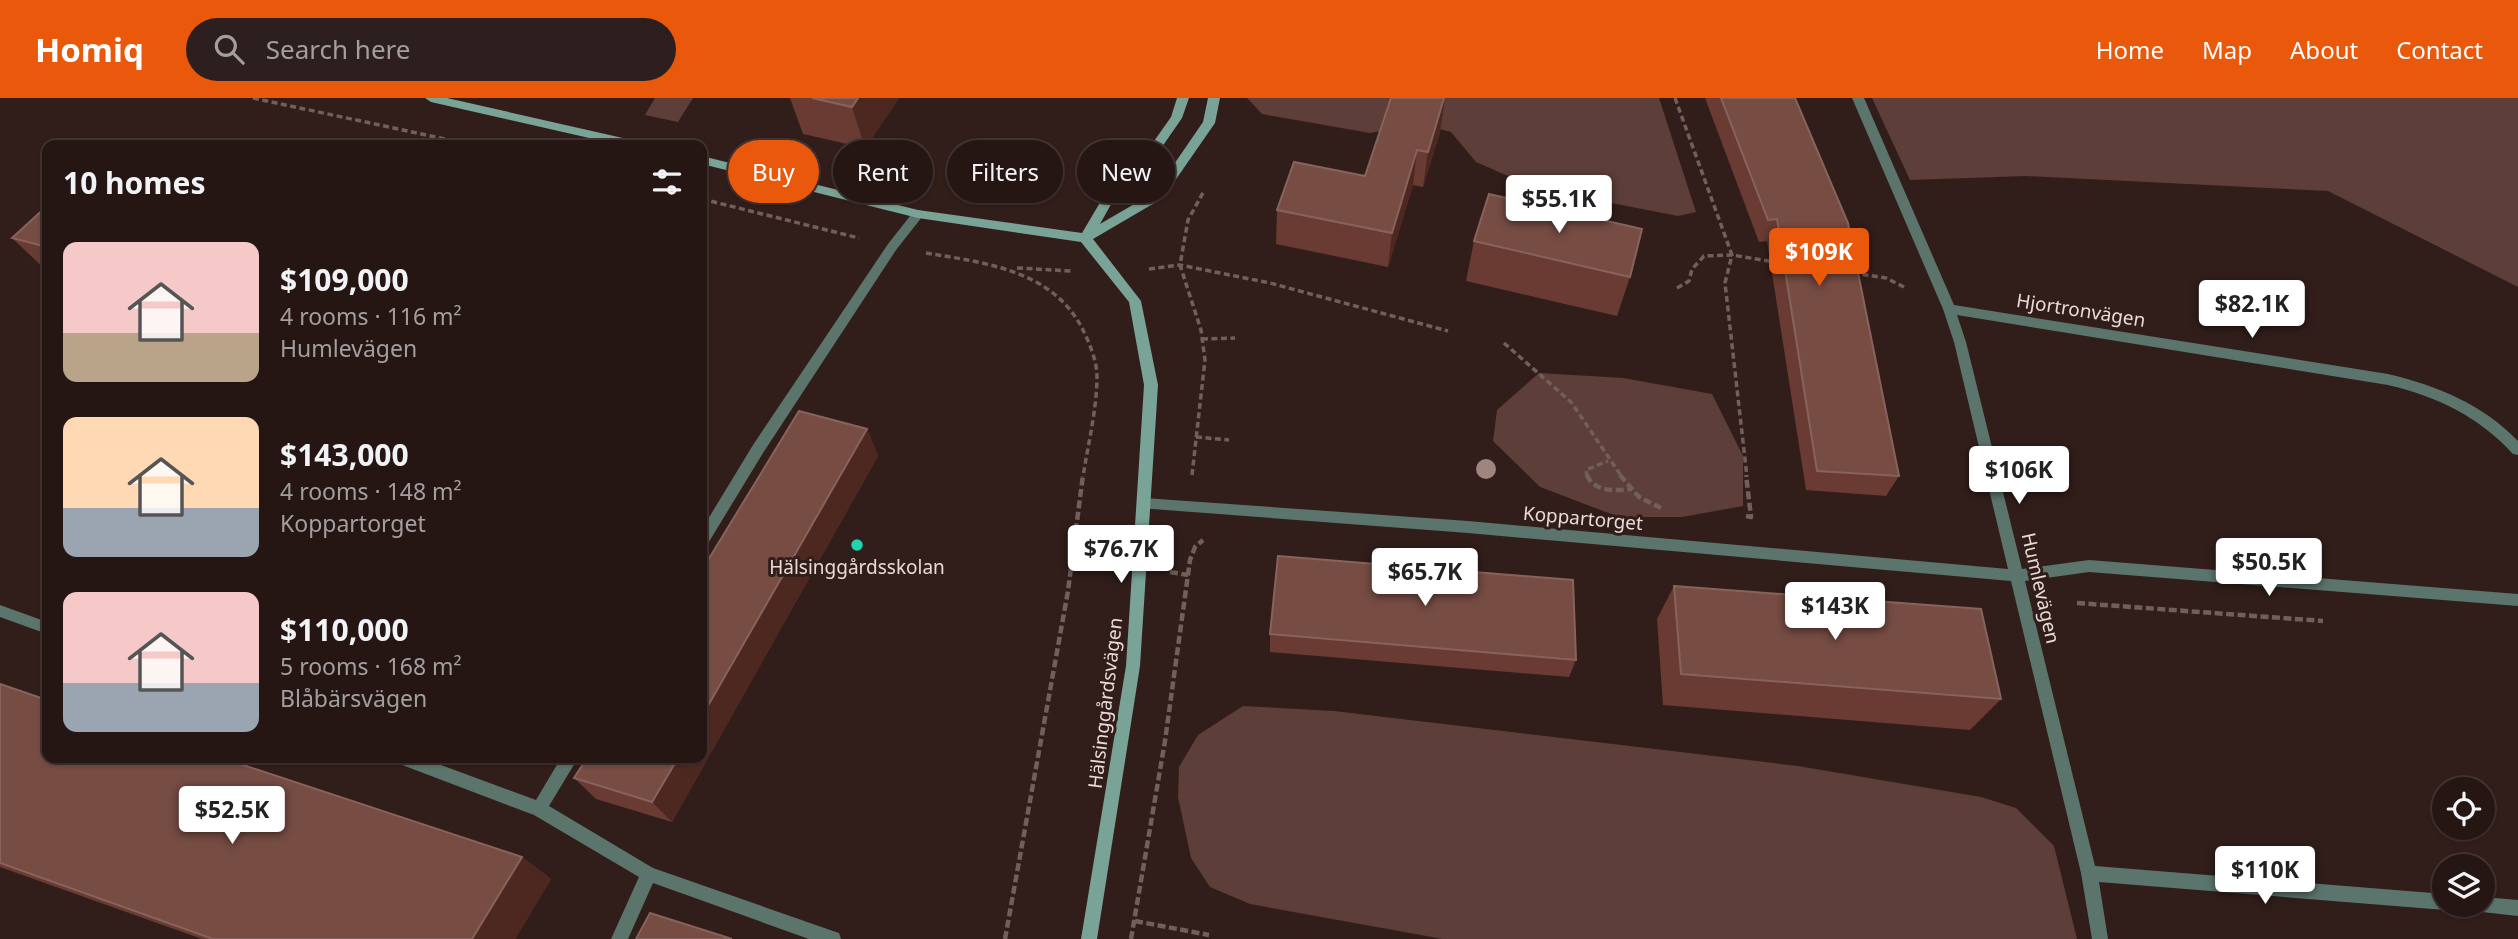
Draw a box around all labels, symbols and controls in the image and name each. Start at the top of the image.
search box [186,18,676,81]
text: Homiq [35,27,144,72]
icon: search [210,30,248,68]
text: Search here [266,31,410,67]
text: Home [2096,33,2164,66]
text: Map [2202,33,2252,66]
text: About [2290,33,2358,66]
text: Contact [2396,33,2483,66]
chip: Buy [728,140,819,203]
chip: Rent [833,140,933,203]
chip: Filters [947,140,1063,203]
chip: New [1077,140,1175,203]
text: 10 homes [63,162,206,203]
icon: filters [648,163,686,201]
pin: $55.1K [1502,176,1616,235]
text: $55.1K [1522,182,1596,214]
pin: $109K [1770,228,1868,288]
text: $109K [1785,235,1853,267]
text: $109,000 [280,259,409,300]
icon: home [119,270,203,354]
pin: $82.1K [2195,280,2309,340]
street label: Hjortronvägen [2015,287,2147,333]
text: $82.1K [2215,287,2289,319]
text: 4 rooms · 116 m² [280,300,462,332]
text: Humlevägen [280,332,417,364]
text: $143,000 [280,434,409,475]
icon: home [119,445,203,529]
pin: $106K [1970,446,2068,506]
text: $106K [1985,453,2053,485]
text: 4 rooms · 148 m² [280,475,462,507]
street label: Koppartorget [1522,500,1644,536]
text: Koppartorget [280,507,426,539]
pin: $76.7K [1064,526,1178,585]
street label: Humlevägen [2016,530,2066,646]
text: $76.7K [1084,532,1158,564]
marker: Hälsinggårdsskolan [849,537,865,553]
pin: $50.5K [2212,538,2326,598]
text: $50.5K [2232,545,2306,577]
pin: $65.7K [1368,548,1482,608]
place label: Hälsinggårdsskolan [769,554,945,580]
text: $65.7K [1388,555,1462,587]
pin: $143K [1786,582,1884,642]
text: $143K [1801,589,1869,621]
text: $110,000 [280,609,409,650]
street label: Hälsinggårdsvägen [1082,616,1128,790]
icon: home [119,620,203,704]
text: 5 rooms · 168 m² [280,650,462,682]
text: Blåbärsvägen [280,682,427,714]
map controls [2432,777,2495,917]
button: locate [2432,777,2495,840]
pin: $52.5K [175,786,289,846]
text: $52.5K [195,793,269,825]
pin: $110K [2216,846,2314,906]
text: $110K [2231,853,2299,885]
button: layers [2432,854,2495,917]

